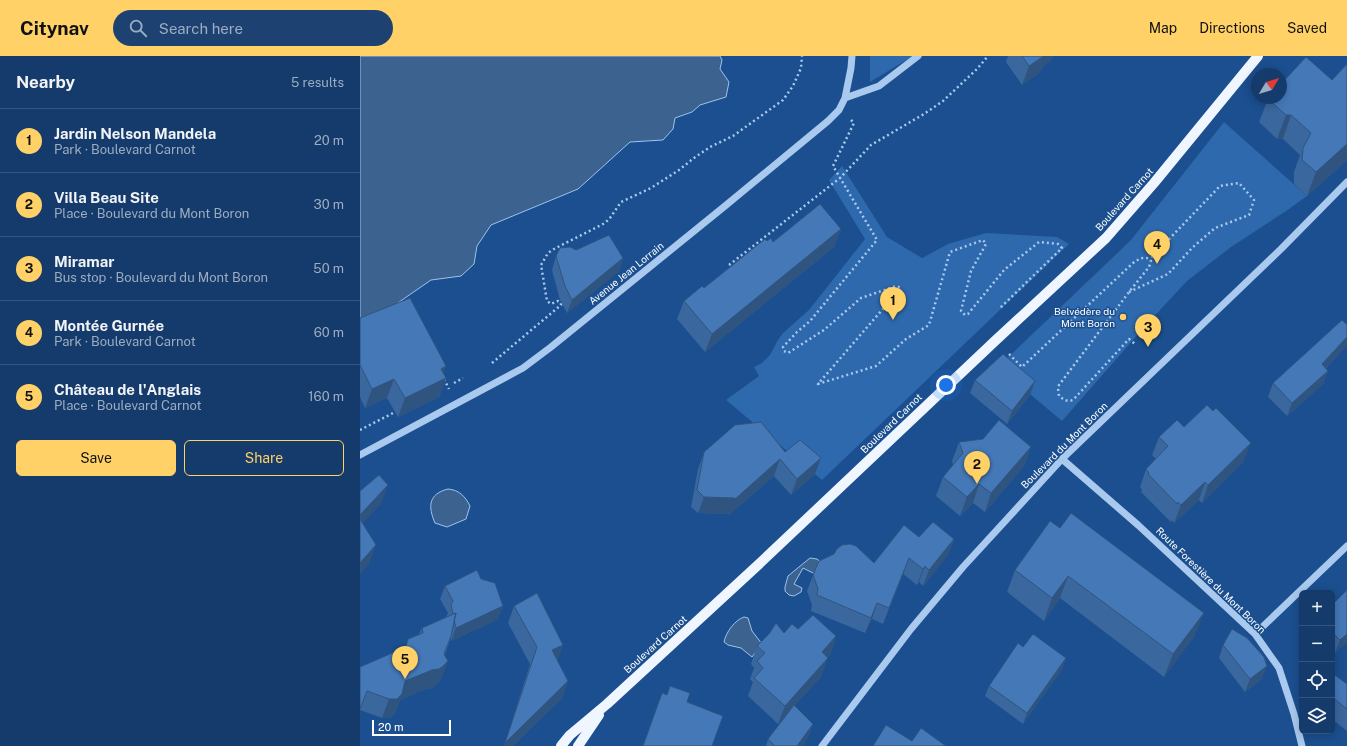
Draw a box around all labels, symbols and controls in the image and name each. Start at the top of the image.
search box [113,10,393,46]
text: Citynav [20,17,89,39]
icon: search [127,17,149,39]
text: Search here [159,20,243,37]
text: Map [1149,20,1177,36]
text: Directions [1199,20,1265,36]
text: Saved [1287,20,1327,36]
north arrow [1251,68,1287,104]
text: Nearby [16,72,75,92]
text: 5 results [291,75,344,90]
text: Jardin Nelson Mandela [54,125,216,142]
text: 1 [26,133,32,148]
text: 20 m [314,133,344,148]
text: Park · Boulevard Carnot [54,142,196,157]
street label: Boulevard Carnot [1093,165,1155,233]
text: Villa Beau Site [54,189,159,206]
text: 2 [25,197,33,212]
text: 30 m [314,197,344,212]
text: Place · Boulevard du Mont Boron [54,206,249,221]
pin: 4 [1144,231,1170,264]
street label: Avenue Jean Lorrain [586,239,666,307]
text: Miramar [54,253,114,270]
text: 3 [25,261,33,276]
text: 50 m [313,261,344,276]
text: Bus stop · Boulevard du Mont Boron [54,270,268,285]
pin: 1 [880,287,906,320]
place label: Belvédère du Mont Boron [1054,305,1115,329]
marker: Belvédère du Mont Boron [1118,312,1128,322]
pin: 3 [1135,314,1161,347]
text: Montée Gurnée [54,317,164,334]
text: 4 [25,325,33,340]
text: 60 m [314,325,344,340]
text: Park · Boulevard Carnot [54,334,196,349]
your location [936,375,956,395]
text: Château de l'Anglais [54,381,201,398]
text: 5 [25,389,33,404]
text: 160 m [308,389,344,404]
street label: Boulevard Carnot [858,391,924,455]
text: Place · Boulevard Carnot [54,398,202,413]
street label: Boulevard du Mont Boron [1018,399,1110,491]
button: Save [16,440,176,476]
button: Share [184,440,344,476]
pin: 2 [964,451,990,484]
street label: Route Forestière du Mont Boron [1154,524,1268,636]
map controls [1299,590,1335,734]
button: + [1299,590,1335,626]
street label: Boulevard Carnot [621,613,689,675]
button: − [1299,626,1335,662]
pin: 5 [392,646,418,679]
button: locate [1299,662,1335,698]
button: layers [1299,698,1335,734]
scale bar [372,718,451,737]
text: 20 m [378,721,403,733]

